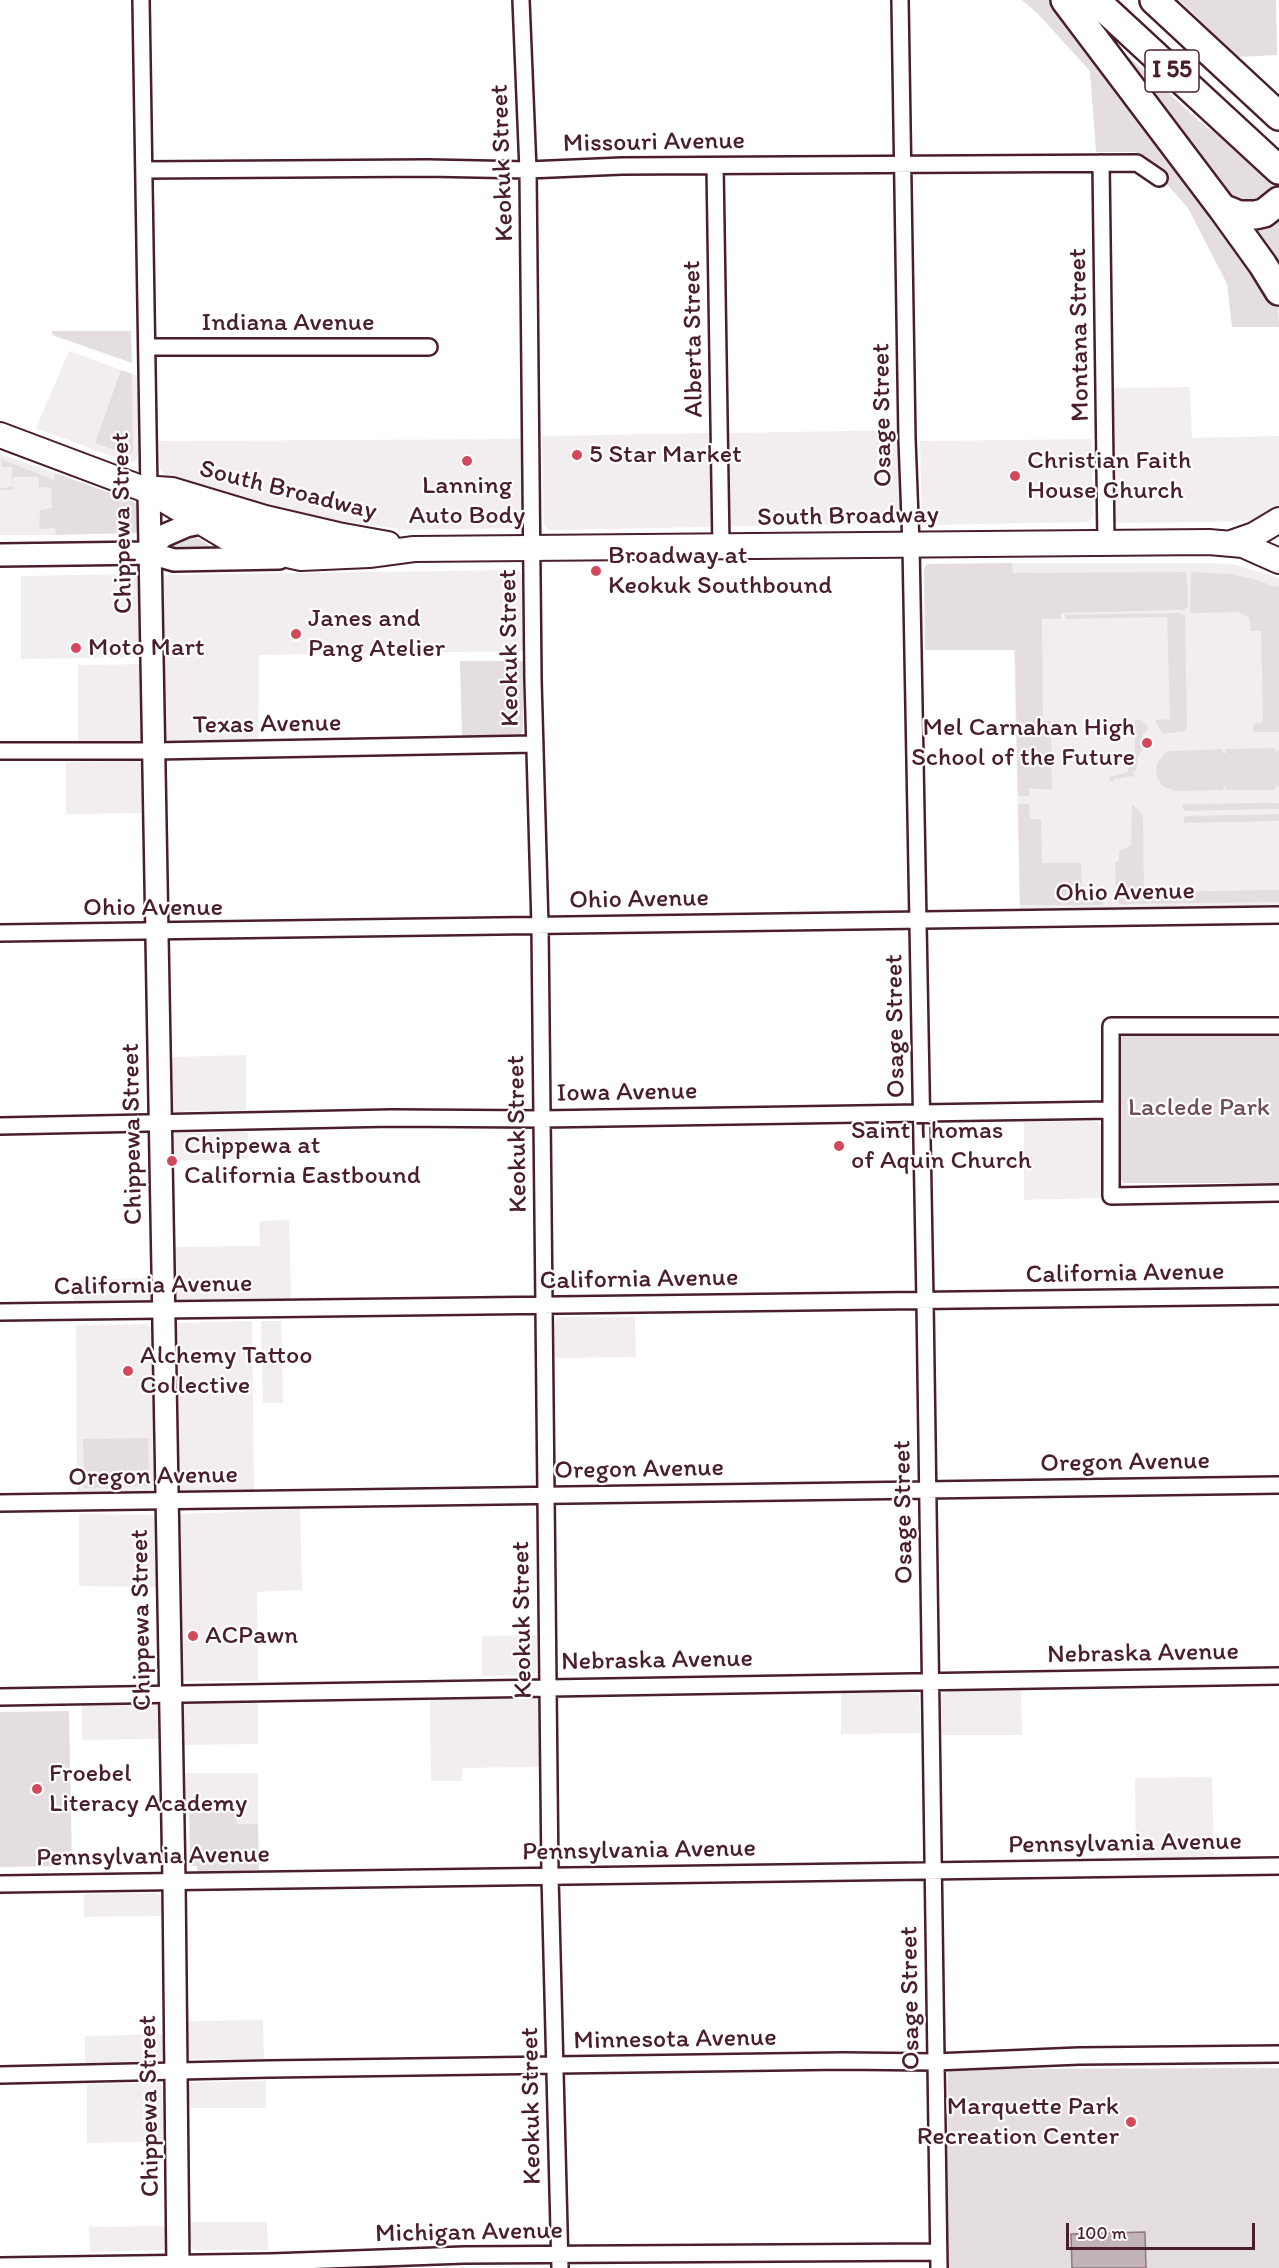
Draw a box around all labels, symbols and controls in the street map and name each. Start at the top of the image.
road number: I 55 [1145,50,1199,92]
street label: Keokuk Street [485,84,521,242]
street label: Missouri Avenue [563,126,745,160]
street label: Montana Street [1063,248,1097,422]
street label: Alberta Street [677,260,711,418]
street label: Indiana Avenue [201,307,375,339]
street label: Osage Street [866,343,900,487]
street label: Chippewa Street [106,432,140,614]
place label: 5 Star Market [589,439,742,471]
place label: Christian Faith House Church [1027,445,1191,506]
marker: 5 Star Market [570,448,584,462]
street label: South Broadway [196,454,380,528]
marker: Lanning Auto Body [460,454,474,468]
marker: Christian Faith House Church [1008,469,1022,483]
place label: Lanning Auto Body [409,470,525,532]
street label: South Broadway [757,500,939,534]
place label: Broadway at Keokuk Southbound [608,540,832,602]
marker: Broadway at Keokuk Southbound [589,564,603,578]
street label: Keokuk Street [493,569,527,727]
place label: Janes and Pang Atelier [308,603,445,664]
marker: Janes and Pang Atelier [289,627,303,641]
place label: Moto Mart [88,632,204,664]
marker: Moto Mart [69,641,83,655]
street label: Texas Avenue [192,708,342,742]
place label: Mel Carnahan High School of the Future [911,712,1135,774]
marker: Mel Carnahan High School of the Future [1140,736,1154,750]
street label: Ohio Avenue [1055,876,1195,910]
street label: Ohio Avenue [569,883,709,917]
street label: Ohio Avenue [83,892,223,924]
street label: Osage Street [879,954,913,1098]
street label: Chippewa Street [116,1043,150,1225]
street label: Keokuk Street [501,1055,535,1213]
street label: Iowa Avenue [556,1076,698,1110]
park label: Laclede Park [1128,1092,1270,1124]
place label: Saint Thomas of Aquin Church [851,1115,1032,1176]
place label: Chippewa at California Eastbound [184,1130,421,1192]
marker: Saint Thomas of Aquin Church [832,1139,846,1153]
marker: Chippewa at California Eastbound [165,1154,179,1168]
street label: California Avenue [1025,1257,1225,1291]
street label: California Avenue [539,1263,739,1297]
street label: California Avenue [53,1269,253,1303]
place label: Alchemy Tattoo Collective [140,1340,312,1402]
marker: Alchemy Tattoo Collective [121,1364,135,1378]
street label: Osage Street [887,1440,921,1584]
street label: Oregon Avenue [1040,1446,1210,1480]
street label: Oregon Avenue [554,1453,724,1487]
street label: Oregon Avenue [68,1460,238,1494]
street label: Chippewa Street [125,1529,159,1711]
street label: Keokuk Street [506,1541,540,1699]
place label: ACPawn [205,1620,298,1652]
marker: ACPawn [186,1629,200,1643]
street label: Nebraska Avenue [1047,1637,1239,1671]
street label: Nebraska Avenue [561,1644,753,1678]
place label: Froebel Literacy Academy [49,1758,247,1820]
marker: Froebel Literacy Academy [30,1782,44,1796]
street label: Pennsylvania Avenue [1008,1826,1242,1862]
street label: Pennsylvania Avenue [522,1833,756,1869]
street label: Pennsylvania Avenue [36,1839,270,1875]
street label: Osage Street [894,1926,928,2070]
street label: Chippewa Street [133,2015,167,2197]
street label: Minnesota Avenue [573,2023,777,2057]
street label: Keokuk Street [515,2027,549,2185]
place label: Marquette Park Recreation Center [917,2091,1119,2152]
marker: Marquette Park Recreation Center [1124,2115,1138,2129]
scale bar [1069,2211,1258,2249]
street label: Michigan Avenue [375,2216,563,2250]
text: 100 m [1077,2222,1127,2244]

